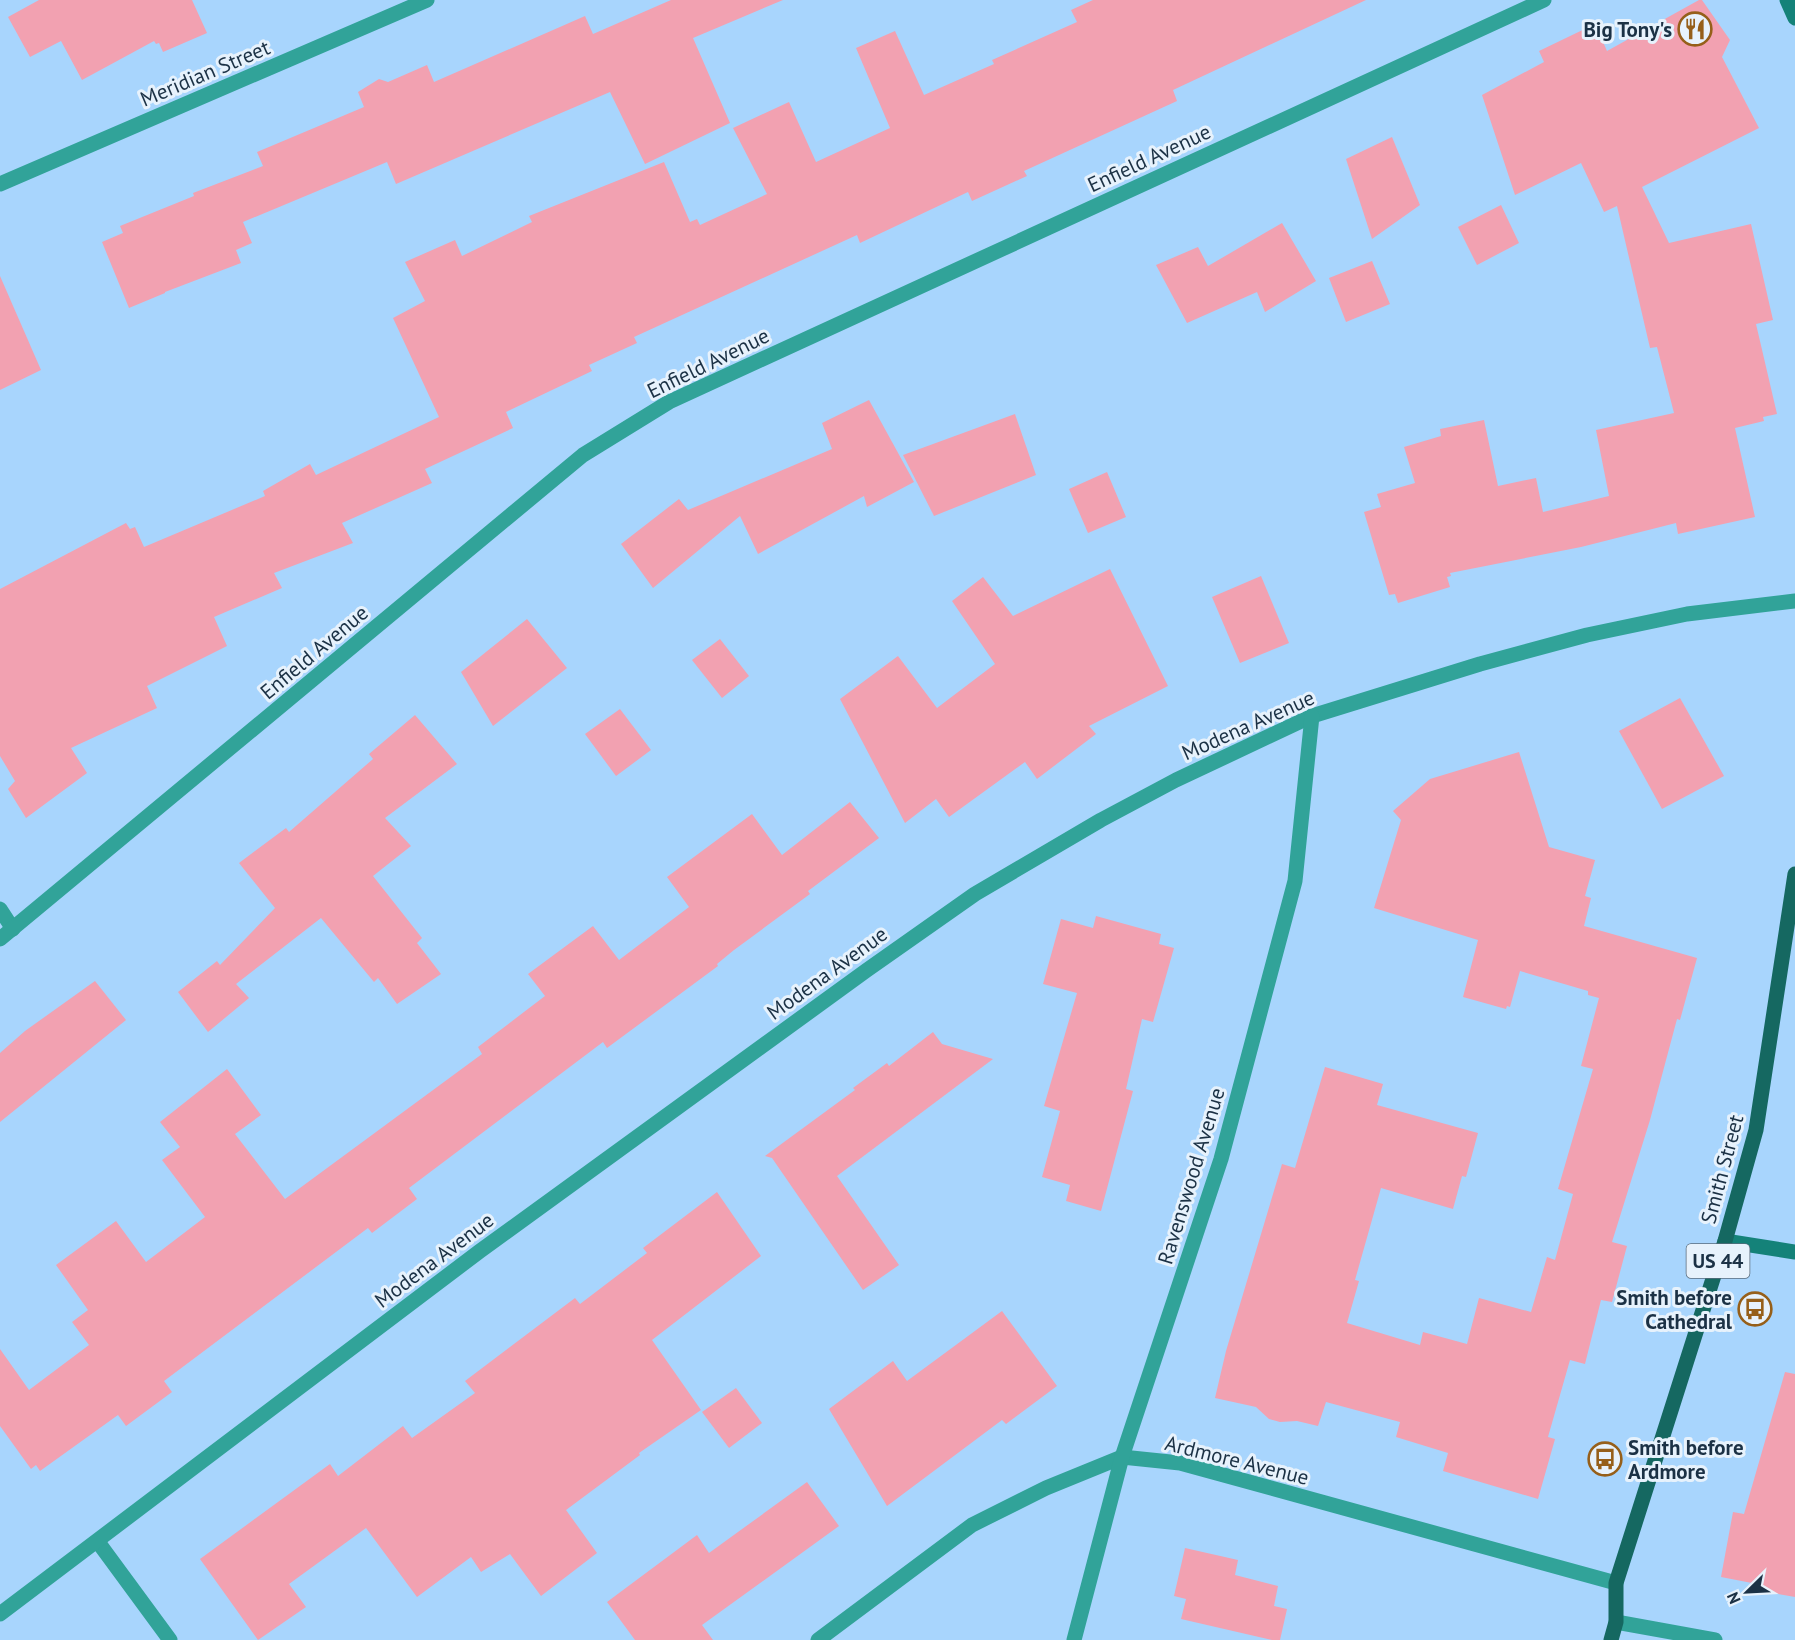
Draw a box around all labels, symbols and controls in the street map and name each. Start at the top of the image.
restaurant icon: Big Tony's [1677,11,1713,47]
place label: Big Tony's [1583,16,1672,43]
street label: Meridian Street [136,34,274,112]
street label: Enfield Avenue [1083,118,1215,198]
street label: Enfield Avenue [642,322,774,404]
street label: Enfield Avenue [254,599,374,705]
street label: Modena Avenue [1178,684,1318,766]
street label: Modena Avenue [762,920,892,1026]
street label: Ravenswood Avenue [1151,1084,1231,1268]
street label: Smith Street [1695,1112,1749,1226]
street label: Modena Avenue [369,1206,499,1314]
road number: US 44 [1686,1244,1750,1278]
place label: Smith before Cathedral [1616,1284,1733,1335]
bus stop icon: Smith before Cathedral [1737,1291,1773,1327]
street label: Ardmore Avenue [1162,1429,1312,1491]
place label: Smith before Ardmore [1628,1434,1744,1485]
bus stop icon: Smith before Ardmore [1587,1441,1623,1477]
north arrow [1717,1562,1777,1622]
text: N [1722,1589,1745,1607]

